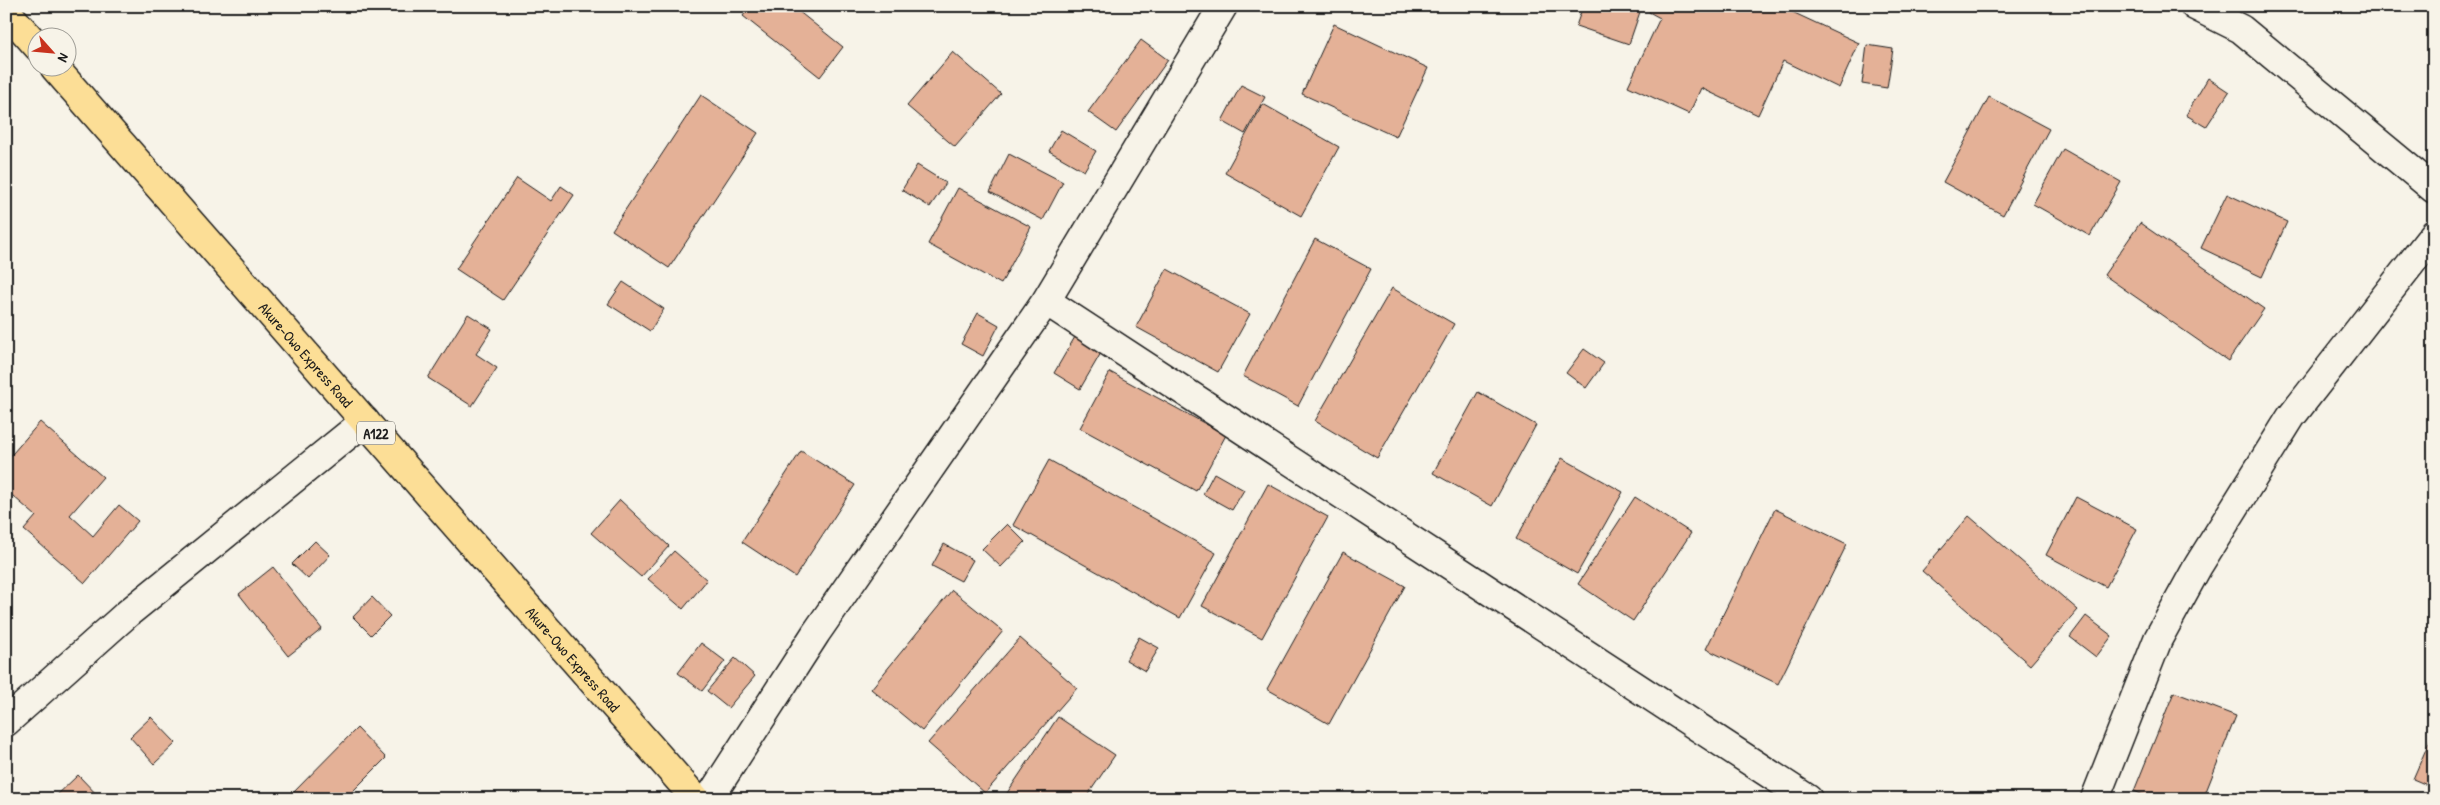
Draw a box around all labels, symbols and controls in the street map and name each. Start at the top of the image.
north arrow [28,28,78,78]
text: N [54,50,74,66]
street label: Akure-Owo Express Road [254,297,358,412]
road number: A122 [357,422,395,444]
street label: Akure-Owo Express Road [521,602,625,716]

